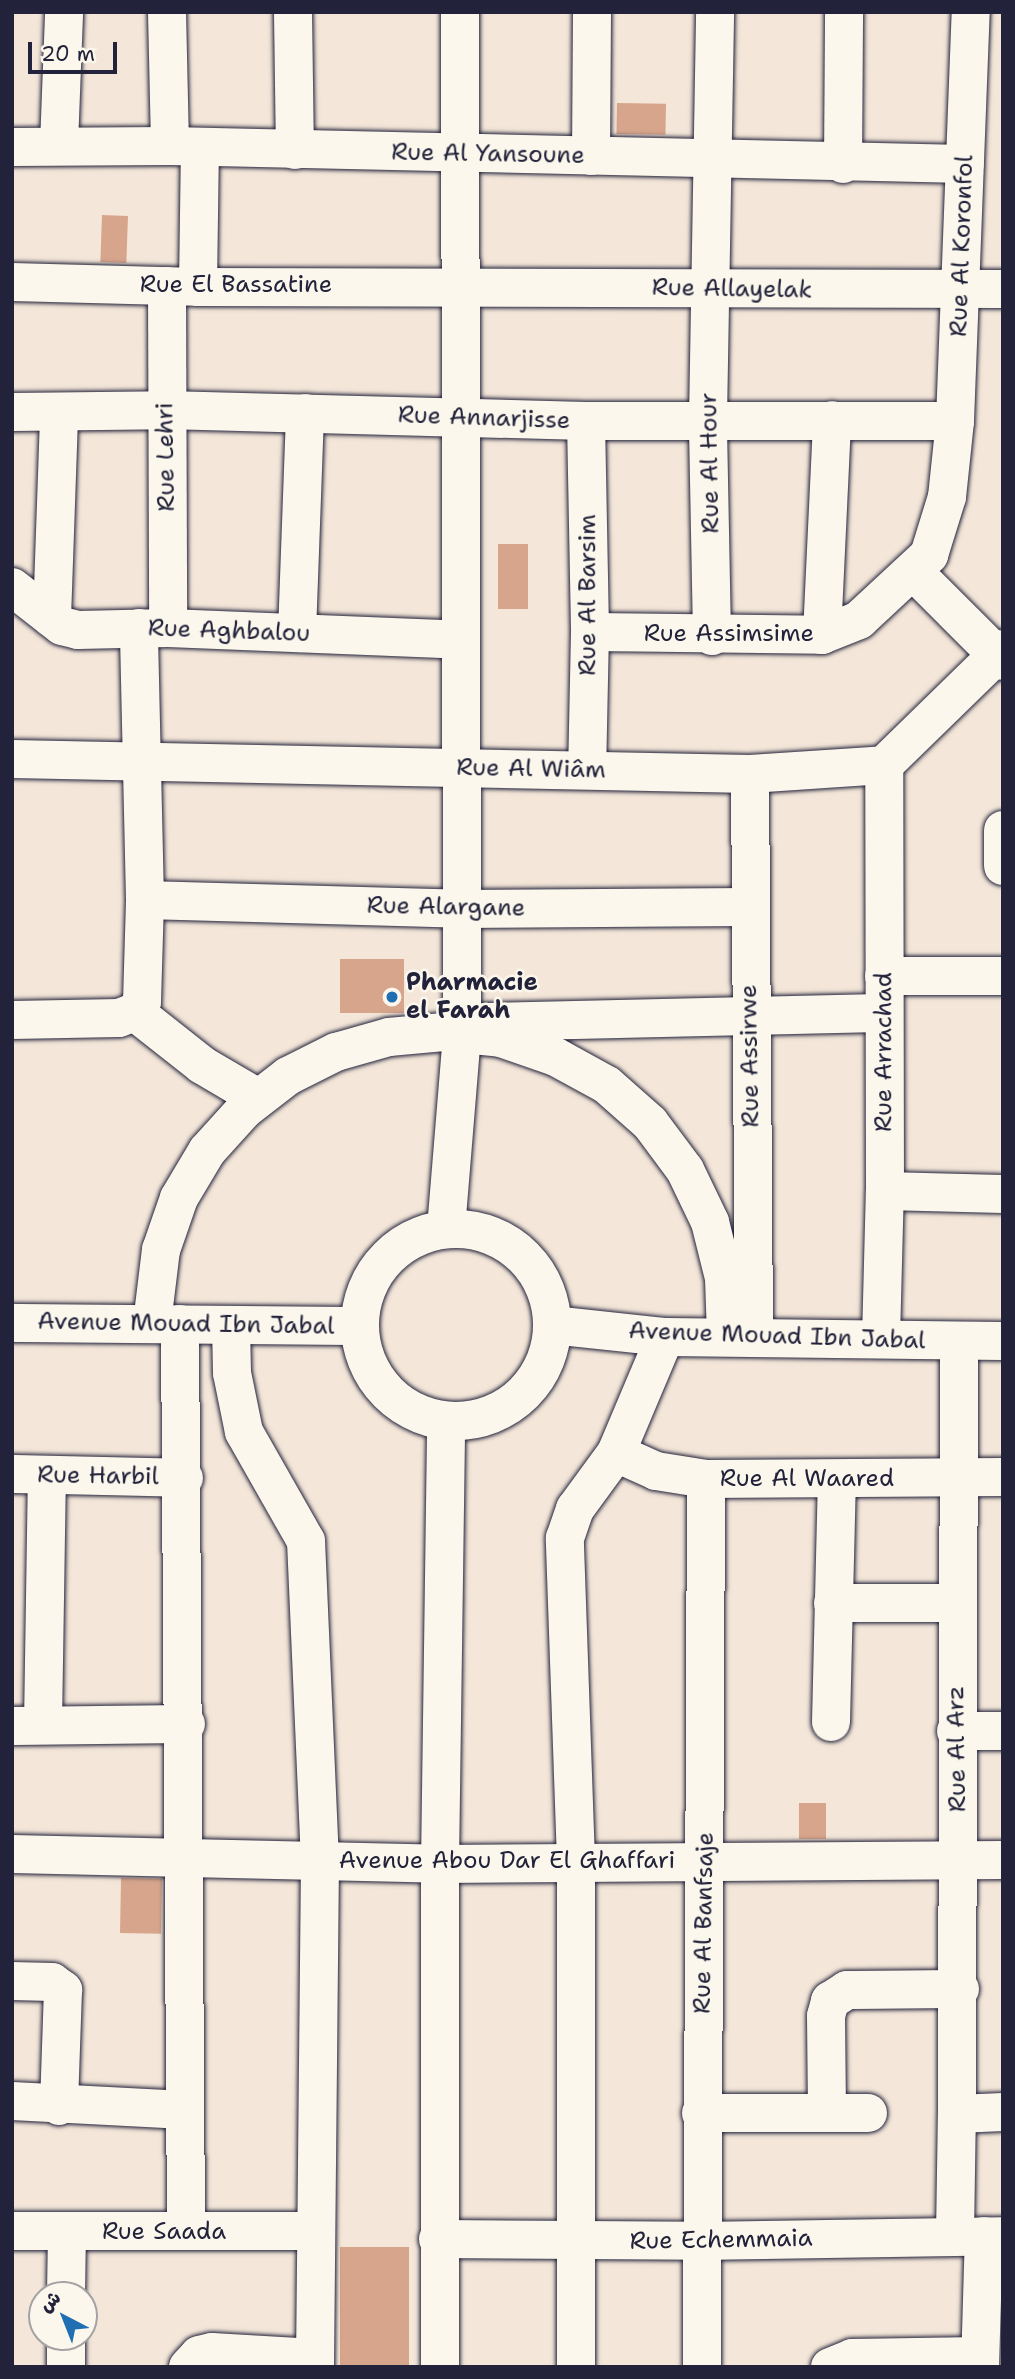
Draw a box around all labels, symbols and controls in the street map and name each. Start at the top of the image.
scale bar [32,28,121,72]
text: 20 m [41,40,95,68]
street label: Rue Al Yansoune [391,138,585,170]
street label: Rue Al Koronfol [944,155,980,337]
street label: Rue El Bassatine [140,271,332,299]
street label: Rue Allayelak [651,273,813,305]
street label: Rue Al Hour [694,392,726,534]
street label: Rue Annarjisse [397,401,571,435]
street label: Rue Lehri [151,402,181,512]
street label: Rue Al Barsim [574,514,602,676]
street label: Rue Aghbalou [147,614,311,648]
street label: Rue Assimsime [644,620,814,648]
street label: Rue Al Wiâm [456,753,606,785]
street label: Rue Alargane [366,891,526,923]
place label: Pharmacie el Farah [406,969,538,1025]
street label: Rue Arrachad [870,972,898,1132]
street label: Rue Assirwe [734,984,766,1128]
marker: Pharmacie el Farah [384,989,400,1005]
street label: Avenue Mouad Ibn Jabal [37,1307,335,1341]
street label: Avenue Mouad Ibn Jabal [628,1316,926,1356]
street label: Rue Harbil [37,1461,159,1491]
street label: Rue Al Waared [720,1465,894,1493]
street label: Rue Al Arz [941,1686,973,1812]
street label: Rue Al Banfsaje [688,1832,720,2014]
street label: Avenue Abou Dar El Ghaffari [339,1847,675,1875]
street label: Rue Saada [102,2218,226,2246]
street label: Rue Echemmaia [629,2224,813,2256]
north arrow [28,2281,98,2351]
text: ش [34,2285,66,2318]

